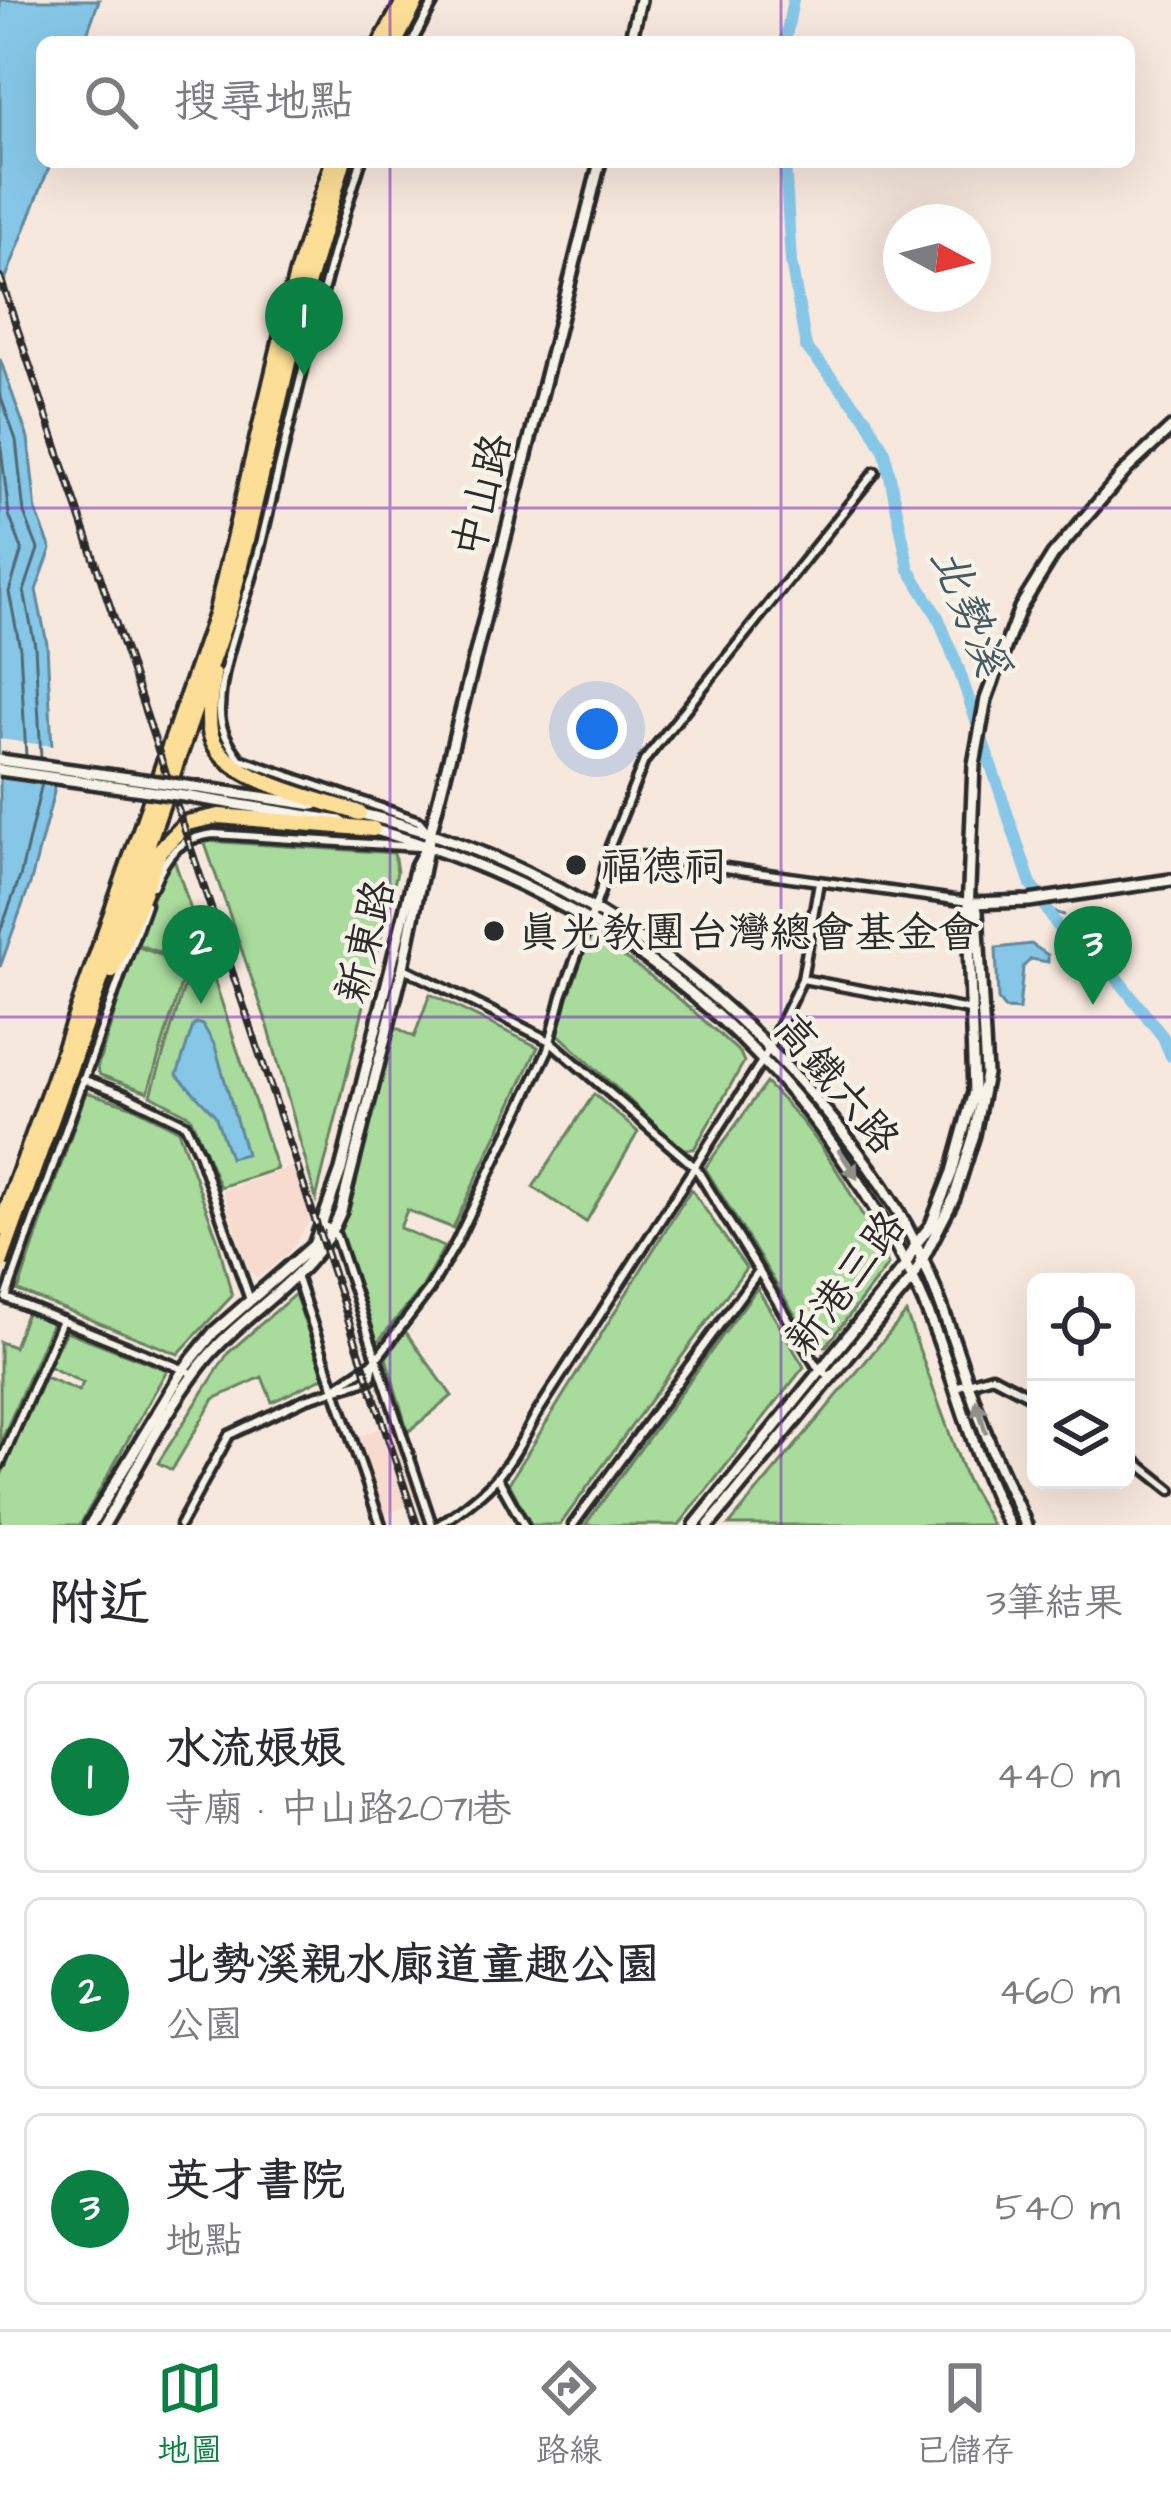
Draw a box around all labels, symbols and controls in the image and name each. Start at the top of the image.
search box [36,36,1135,168]
icon: search [78,69,144,135]
text: 搜尋地點 [174,72,354,134]
north arrow [883,204,991,312]
pin: 1 [265,277,343,376]
street label: 中山路 [441,428,527,564]
water label: 北勢溪 [914,538,1023,688]
your location [567,699,627,759]
place label: 福德祠 [600,839,726,897]
marker: 福德祠 [563,852,589,878]
street label: 新東路 [324,874,410,1010]
pin: 2 [162,905,240,1004]
place label: 真光教團台灣總會基金會 [518,905,980,963]
pin: 3 [1054,906,1132,1005]
marker: 真光教團台灣總會基金會 [481,918,507,944]
street label: 高鐵六路 [759,1002,912,1168]
one-way arrow [836,1147,858,1180]
street label: 新港三路 [773,1199,920,1368]
map controls [1027,1273,1135,1489]
button: locate [1027,1273,1135,1381]
button: layers [1027,1381,1135,1489]
one-way arrow [971,1398,989,1435]
text: 附近 [48,1569,150,1640]
text: 3筆結果 [986,1577,1123,1631]
text: 水流娘娘 [165,1719,345,1781]
text: 1 [88,1750,93,1804]
text: 440 m [996,1750,1120,1804]
text: 寺廟 · 中山路2071巷 [165,1783,512,1837]
text: 北勢溪親水廊道童趣公園 [165,1935,660,1997]
text: 2 [79,1966,101,2020]
text: 460 m [998,1966,1120,2020]
text: 公園 [165,1999,243,2053]
text: 英才書院 [165,2151,345,2213]
text: 3 [80,2182,100,2236]
text: 540 m [995,2182,1120,2236]
text: 地點 [165,2215,243,2269]
tab: 地圖 [157,2355,223,2474]
tab: 路線 [536,2355,602,2474]
tab: 已儲存 [915,2355,1014,2474]

